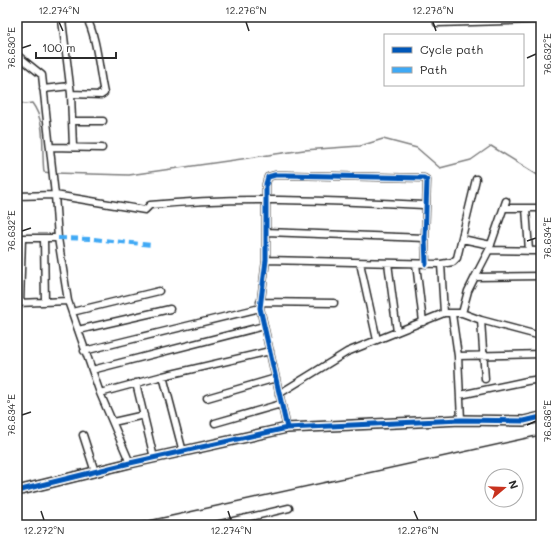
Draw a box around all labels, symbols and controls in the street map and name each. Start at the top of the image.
text: 12.274°N [38,3,80,17]
text: 12.276°N [225,3,267,17]
text: 12.278°N [412,3,454,17]
text: 76.630°E [4,27,18,69]
text: 76.632°E [540,33,554,75]
scale bar [36,34,116,60]
legend [384,34,524,86]
text: 100 m [42,39,76,55]
text: Cycle path [420,41,483,57]
text: Path [420,61,447,77]
text: 76.632°E [4,210,18,252]
text: 76.634°E [540,217,554,259]
text: 76.634°E [4,394,18,436]
text: 76.636°E [540,400,554,442]
north arrow [484,468,524,508]
text: N [505,478,522,491]
text: 12.272°N [24,523,64,537]
text: 12.274°N [210,523,252,537]
text: 12.276°N [397,523,439,537]

